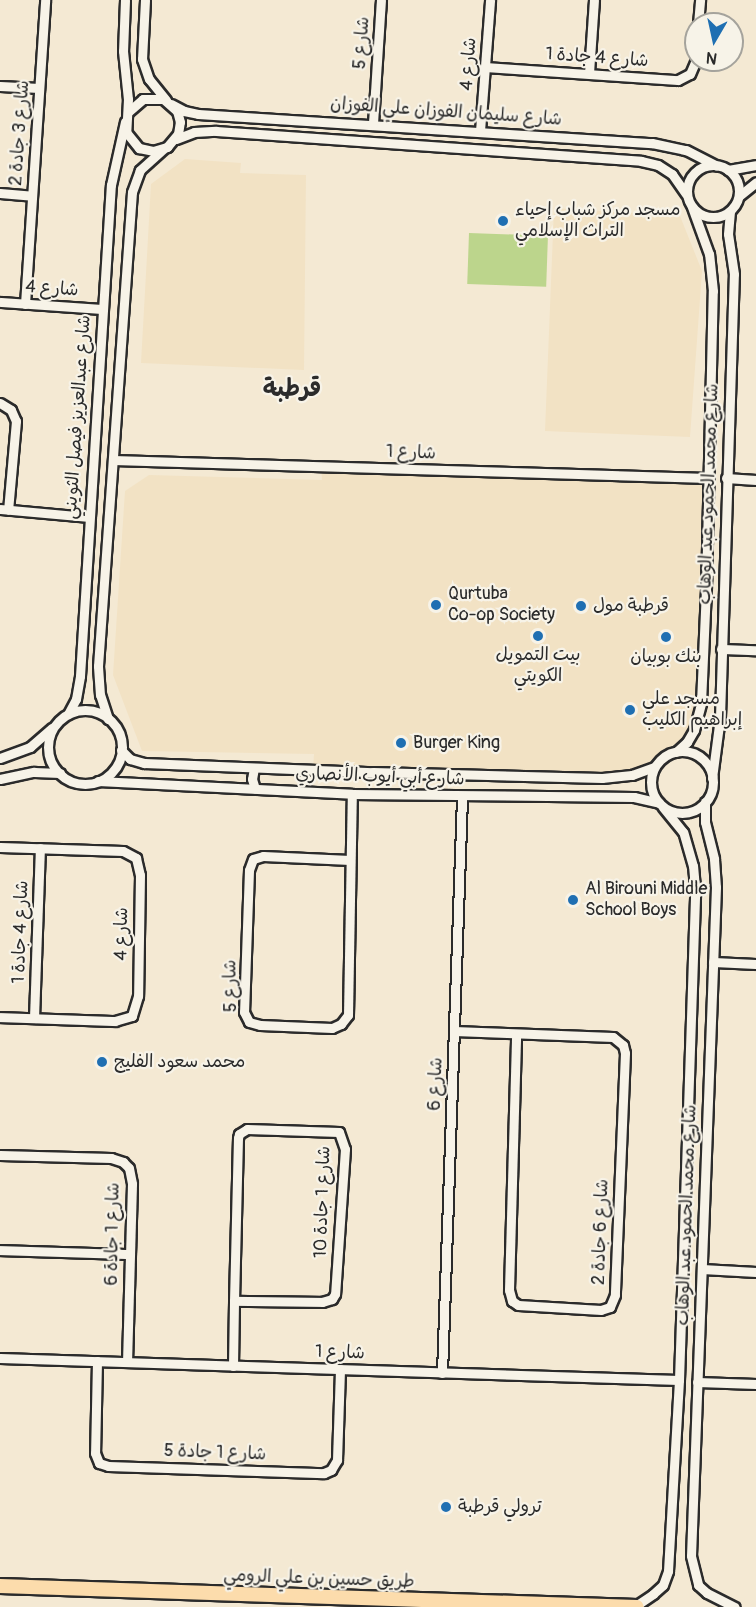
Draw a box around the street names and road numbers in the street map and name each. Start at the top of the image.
street label: شارع 5 [349,16,375,70]
street label: شارع 4 [456,37,482,91]
street label: شارع 4 جادة 1 [545,44,649,72]
street label: شارع 3 جادة 2 [6,79,34,187]
street label: شارع سليمان الفوزان علي الفوزان [329,93,563,131]
street label: شارع 4 [25,276,79,302]
street label: شارع عبدالعزيز فيصل الثويني [60,314,96,520]
street label: شارع محمد الحمود عبد الوهاب [694,383,724,605]
street label: شارع 1 [386,441,436,465]
street label: شارع أبي أيوب الأنصاري [295,763,465,791]
street label: شارع 4 جادة 1 [8,880,34,984]
street label: شارع 4 [111,907,133,961]
street label: شارع 5 [220,960,242,1012]
street label: شارع 6 [424,1057,448,1111]
street label: شارع محمد الحمود عبد الوهاب [672,1104,702,1326]
street label: شارع 1 جادة 10 [310,1146,336,1258]
street label: شارع 6 جادة 2 [588,1179,614,1285]
street label: شارع 1 جادة 6 [101,1182,125,1286]
street label: شارع 1 [315,1341,365,1365]
street label: شارع 1 جادة 5 [163,1440,267,1466]
street label: طريق حسين بن علي الرومي [223,1565,415,1593]

